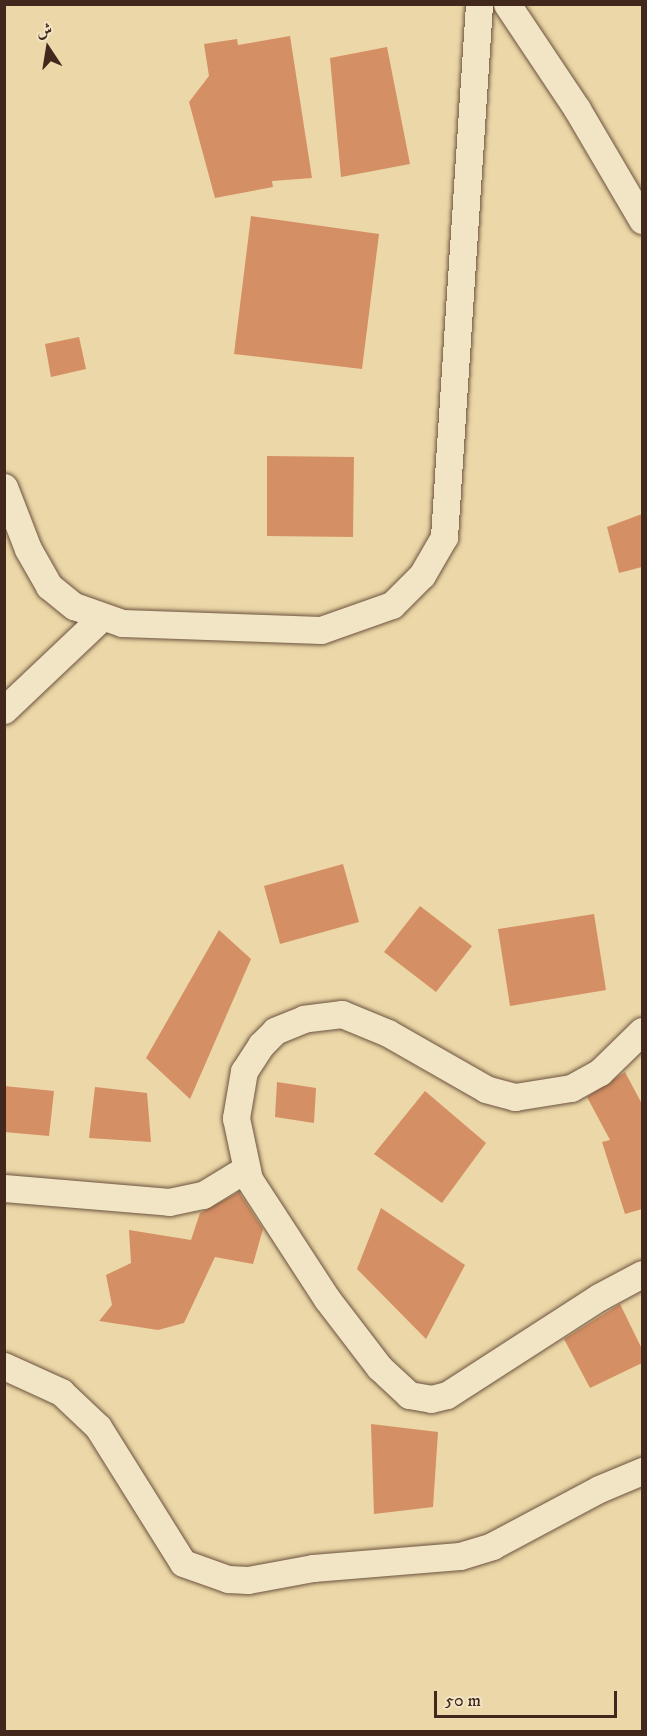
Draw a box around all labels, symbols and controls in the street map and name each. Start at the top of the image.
north arrow [18,18,78,78]
text: ش [34,19,54,42]
scale bar [437,1679,620,1717]
text: 50 m [445,1690,481,1712]

